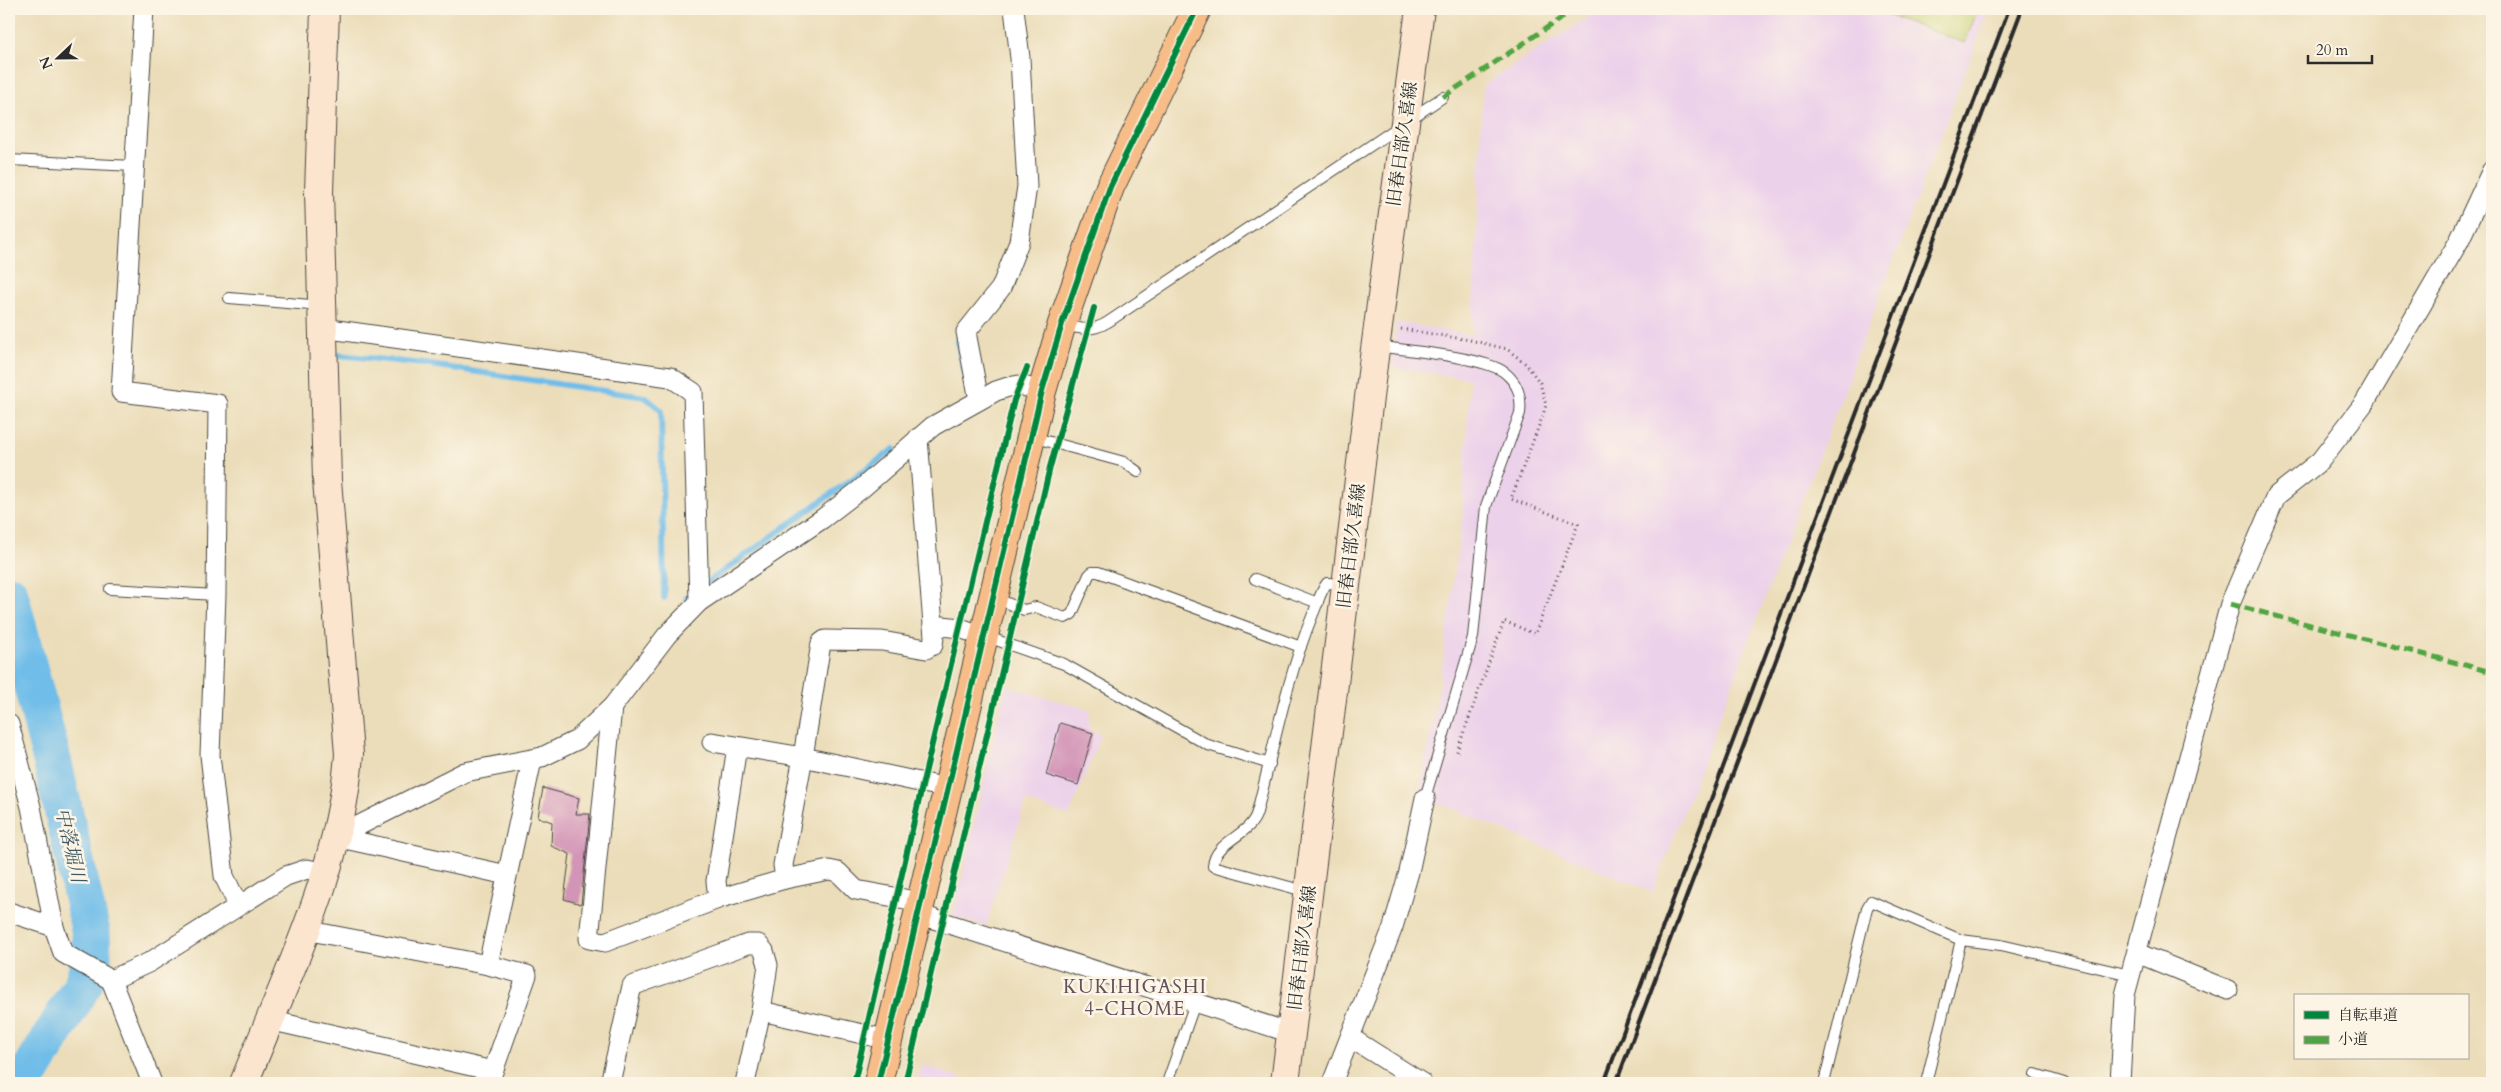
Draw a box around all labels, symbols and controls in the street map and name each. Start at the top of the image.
north arrow [32,32,82,82]
scale bar [2308,32,2372,64]
text: 20 m [2316,40,2348,60]
text: N [35,53,57,72]
street label: 旧春日部久喜線 [1381,80,1424,208]
street label: 旧春日部久喜線 [1331,482,1372,610]
water label: 中落堀川 [49,805,92,887]
street label: 旧春日部久喜線 [1282,884,1323,1012]
district label: KUKIHIGASHI 4-CHOME [1063,974,1207,1022]
legend [2294,994,2468,1060]
text: 自転車道 [2338,1005,2398,1025]
text: 小道 [2338,1029,2368,1049]

